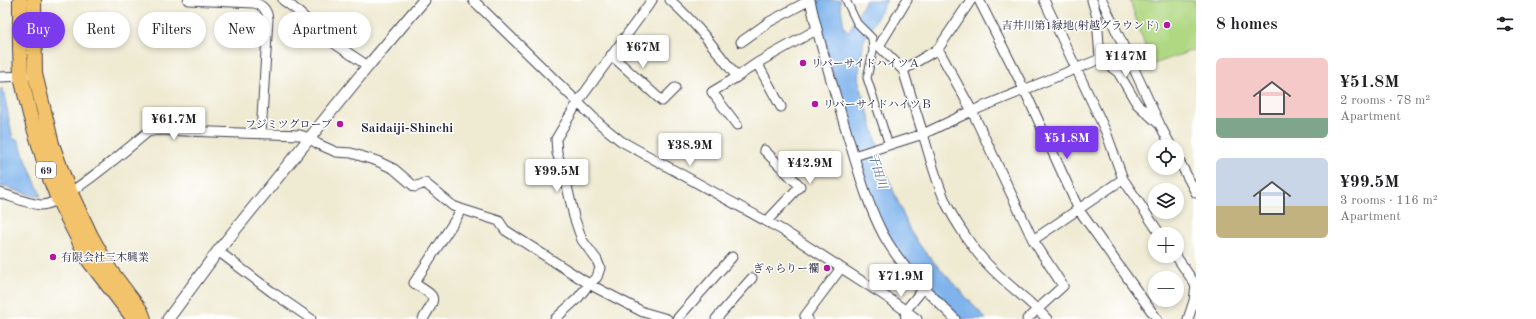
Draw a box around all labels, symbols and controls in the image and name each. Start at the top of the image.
chip: Buy [12,12,65,48]
chip: Rent [73,12,130,48]
chip: Filters [138,12,206,48]
chip: New [214,12,270,48]
chip: Apartment [278,12,371,48]
icon: filters [1494,13,1516,35]
text: 8 homes [1216,16,1278,33]
place label: 吉井川第1緑地(射越グラウンド) [1001,19,1159,32]
marker: 吉井川第1緑地(射越グラウンド) [1162,20,1172,30]
pin: ¥67M [619,35,667,69]
text: ¥67M [626,41,660,54]
pin: ¥147M [1098,44,1154,78]
text: ¥147M [1105,50,1147,63]
marker: リバーサイドハイツＡ [798,58,808,68]
place label: リバーサイドハイツＡ [811,58,920,70]
icon: home [1248,74,1296,122]
text: ¥51.8M [1340,74,1399,91]
text: 2 rooms · 78 m² [1340,94,1430,107]
marker: リバーサイドハイツＢ [810,99,820,109]
place label: リバーサイドハイツＢ [823,99,932,111]
pin: ¥61.7M [141,107,207,141]
text: Apartment [1340,110,1401,123]
text: ¥61.7M [151,113,197,126]
place label: フジミツグローブ [245,118,332,131]
marker: フジミツグローブ [335,119,345,129]
district label: Saidaiji-Shinchi [361,122,453,135]
pin: ¥51.8M [1034,126,1100,160]
text: ¥51.8M [1044,132,1090,145]
pin: ¥38.9M [657,133,723,167]
text: ¥38.9M [667,139,713,152]
map controls [1148,139,1184,307]
button: locate [1148,139,1184,175]
pin: ¥42.9M [777,151,843,185]
water label: 干田川 [866,152,890,192]
text: ¥42.9M [787,157,833,170]
pin: ¥99.5M [524,159,590,193]
road number: 69 [36,162,56,178]
text: ¥99.5M [534,165,580,178]
icon: home [1248,174,1296,222]
text: ¥99.5M [1340,174,1399,191]
button: layers [1148,183,1184,219]
text: 3 rooms · 116 m² [1340,194,1438,207]
text: Apartment [1340,210,1401,223]
button: + [1148,227,1184,263]
place label: 有限会社三木興業 [61,251,149,264]
marker: 有限会社三木興業 [48,252,58,262]
place label: ぎゃらりー襴 [753,262,819,275]
marker: ぎゃらりー襴 [822,263,832,273]
pin: ¥71.9M [868,264,934,298]
text: ¥71.9M [878,270,924,283]
button: − [1148,271,1184,307]

